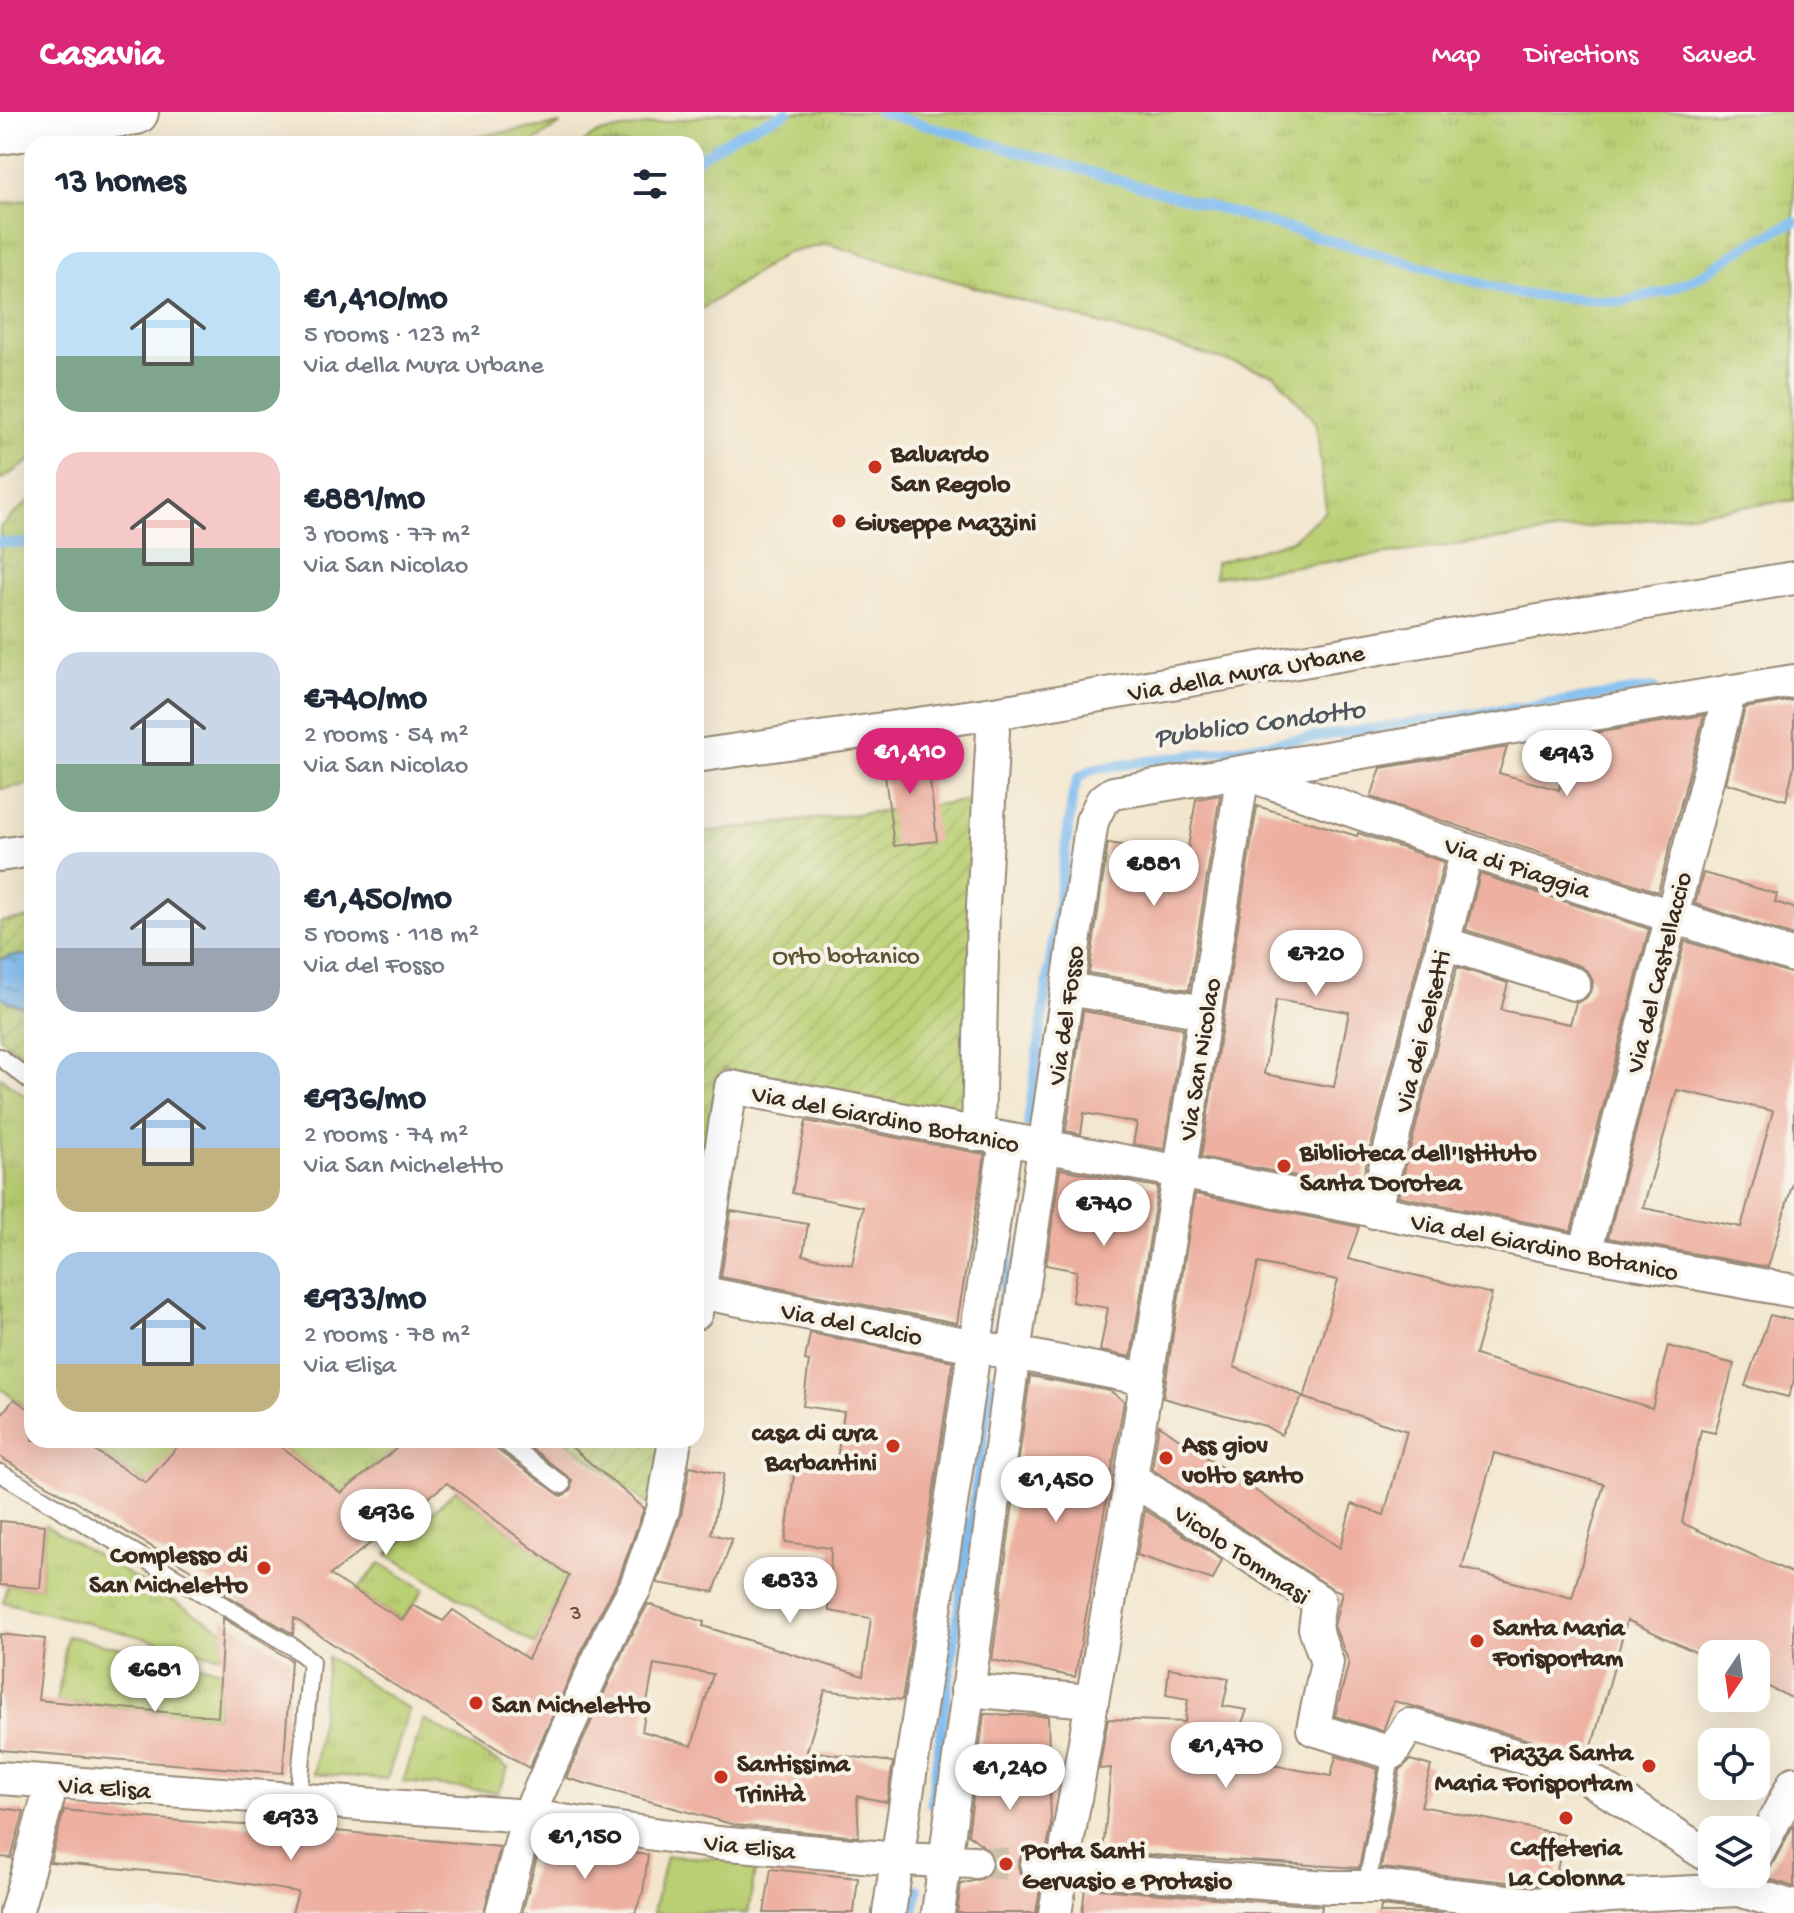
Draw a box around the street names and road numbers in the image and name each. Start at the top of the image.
street label: Via della Mura Urbane [1125,639,1368,712]
street label: Via di Piaggia [1439,832,1595,909]
street label: Via del Castellaccio [1621,869,1701,1078]
street label: Via del Fosso [1043,944,1094,1088]
street label: Via dei Gelsetti [1390,948,1461,1118]
street label: Via San Nicolao [1174,976,1231,1144]
street label: Via del Giardino Botanico [748,1080,1022,1163]
street label: Via del Giardino Botanico [1407,1208,1681,1291]
street label: Via del Calcio [777,1297,925,1355]
street label: Vicolo Tommasi [1166,1499,1315,1614]
street label: Via Elisa [57,1772,153,1809]
street label: Via Elisa [701,1829,799,1870]

